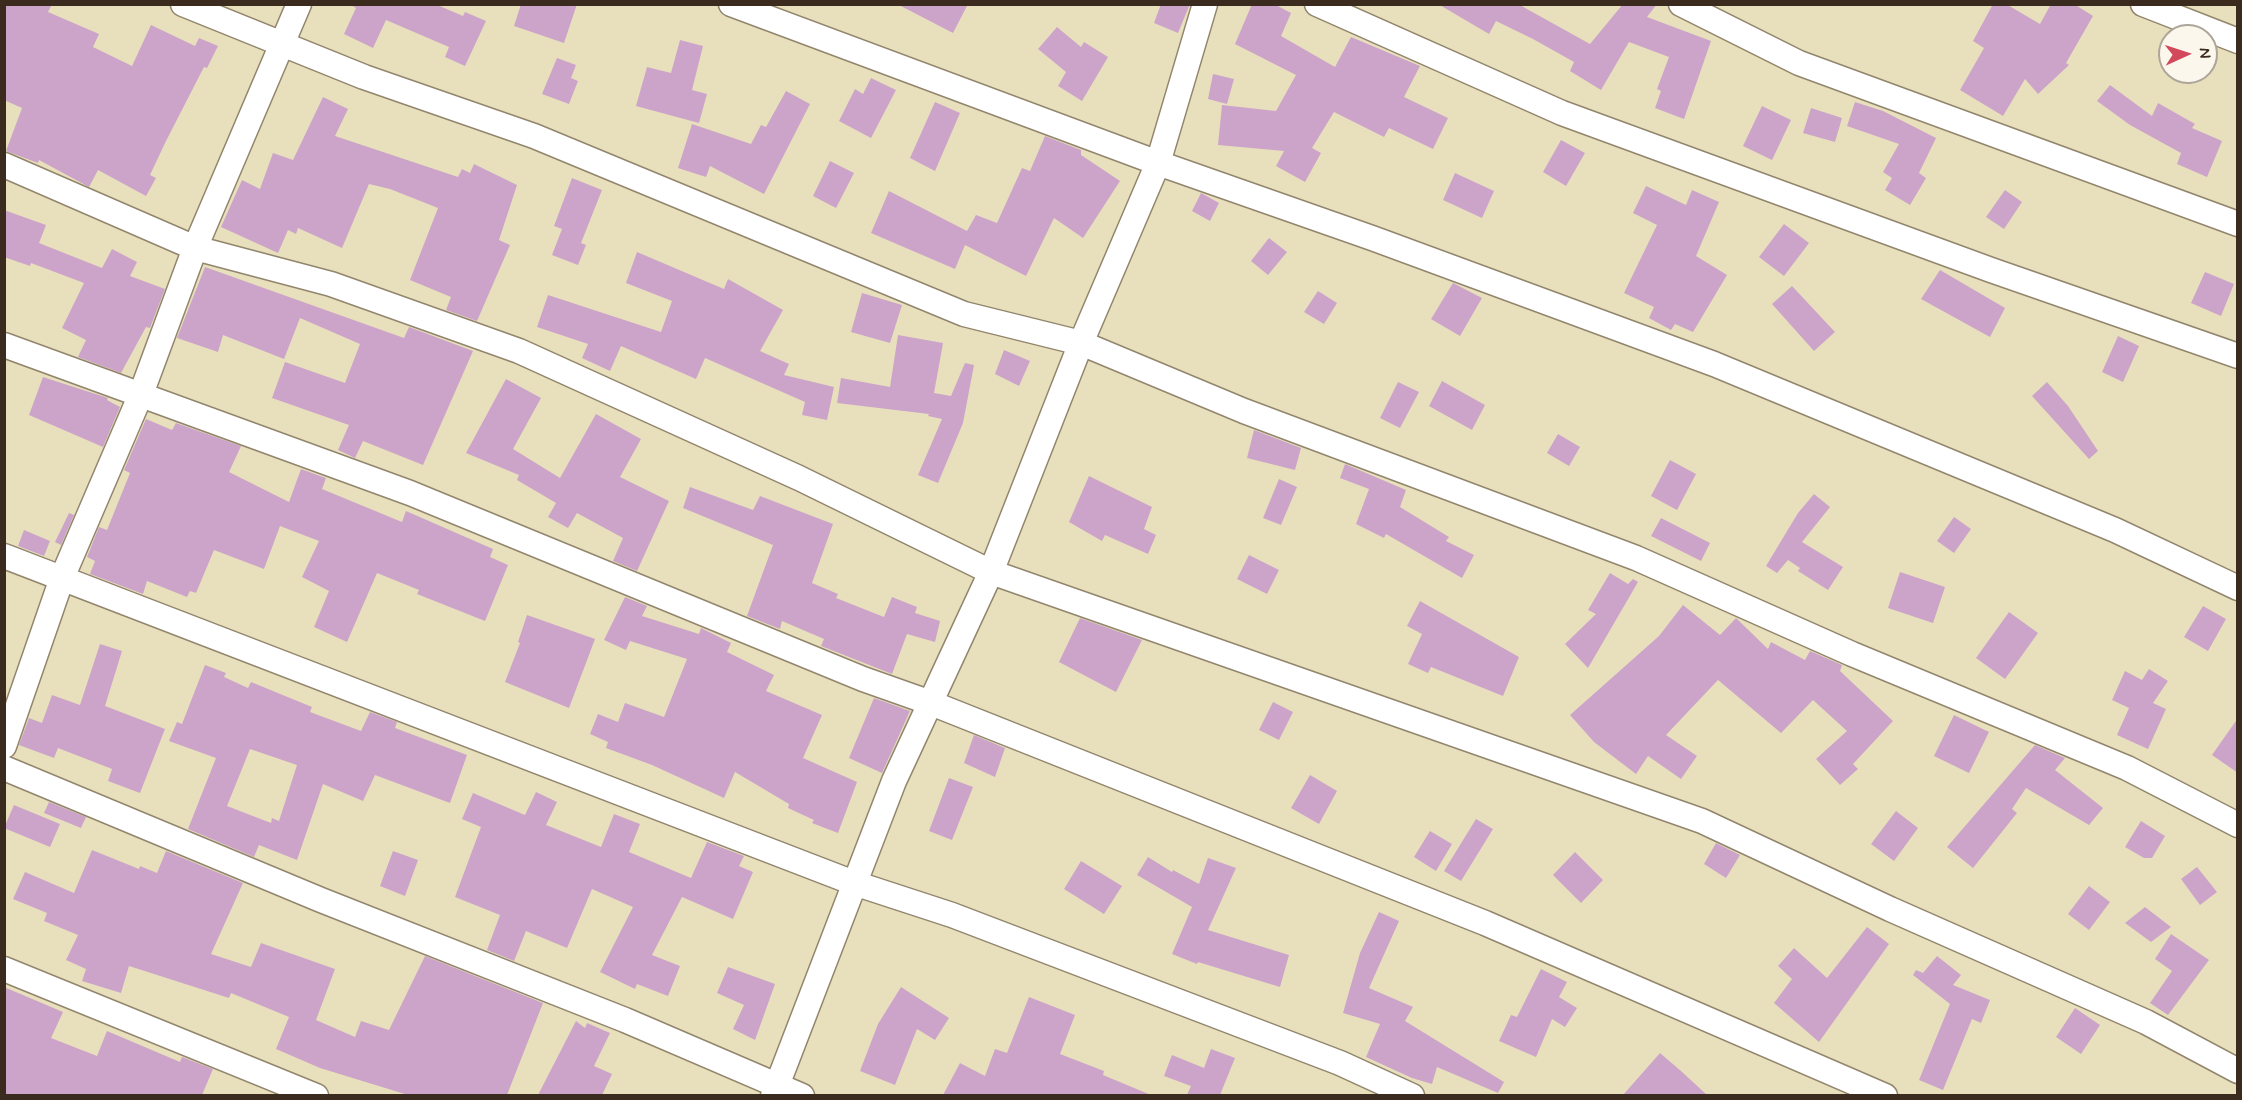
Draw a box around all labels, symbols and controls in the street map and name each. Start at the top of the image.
north arrow [2158,24,2218,84]
text: N [2194,47,2215,59]

